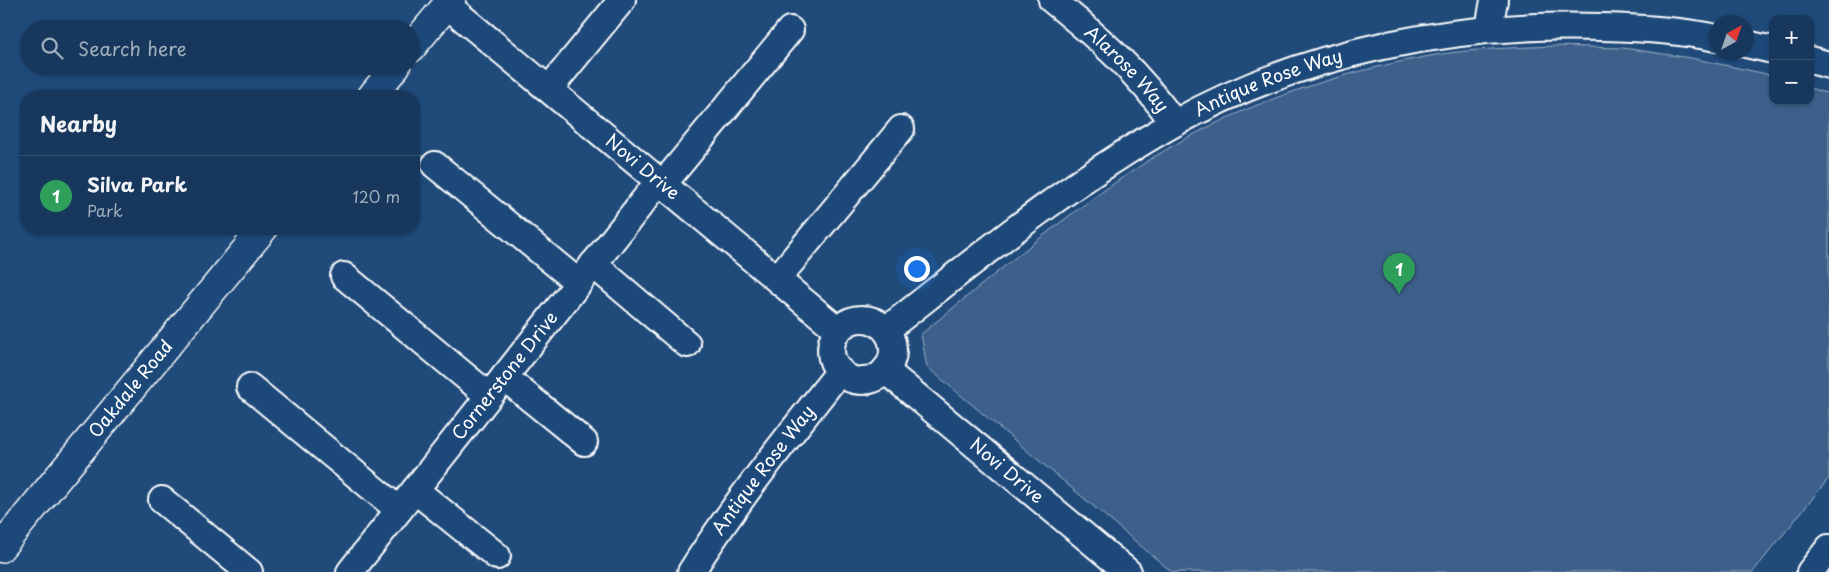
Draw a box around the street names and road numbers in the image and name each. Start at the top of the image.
street label: Alarose Way [1079,18,1177,118]
street label: Antique Rose Way [1189,41,1345,122]
street label: Novi Drive [600,127,687,206]
street label: Cornerstone Drive [444,305,563,445]
street label: Oakdale Road [81,333,178,443]
street label: Antique Rose Way [704,398,820,540]
street label: Novi Drive [964,431,1051,509]

